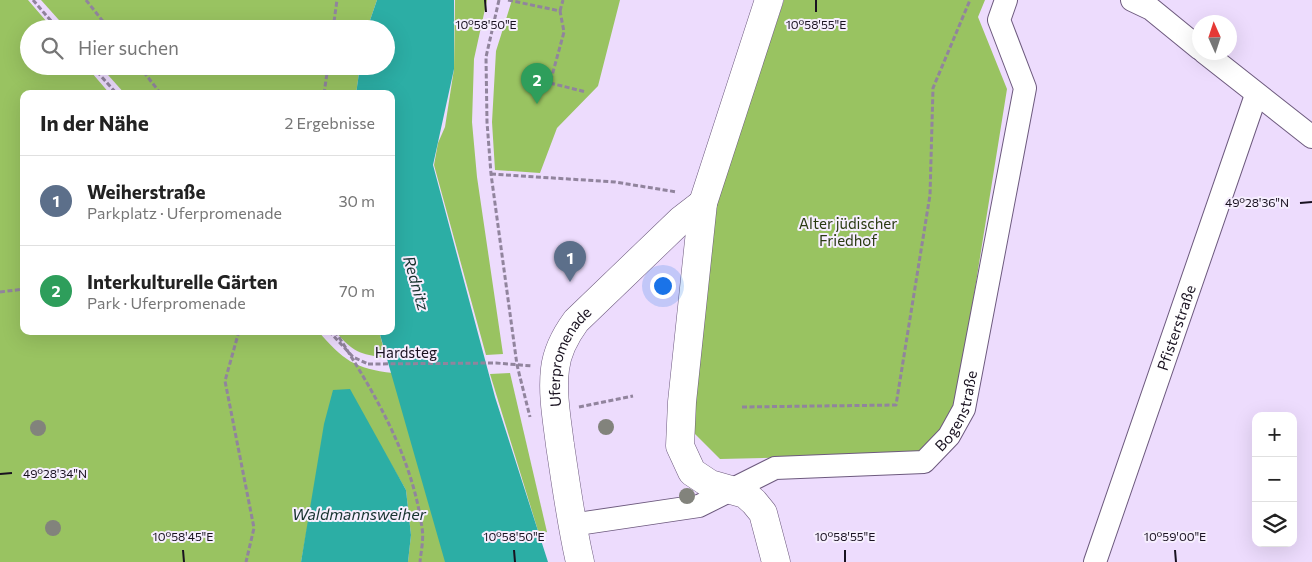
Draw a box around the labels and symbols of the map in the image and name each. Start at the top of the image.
north arrow [1192,15,1237,60]
text: 10°58'50"E [455,17,517,31]
text: 10°58'55"E [786,17,846,31]
pin: 2 [521,63,553,104]
text: 49°28'36"N [1225,195,1289,209]
park label: Alter jüdischer Friedhof [799,214,897,249]
pin: 1 [554,241,586,282]
water label: Rednitz [400,254,434,312]
your location [650,273,676,299]
street label: Pfisterstraße [1153,282,1199,373]
street label: Uferpromenade [545,303,595,408]
street label: Hardsteg [375,343,437,361]
street label: Bogenstraße [931,369,980,454]
text: 49°28'34"N [23,466,87,480]
water label: Waldmannsweiher [292,504,427,523]
text: 10°58'45"E [153,529,213,543]
text: 10°58'50"E [483,529,545,543]
text: 10°58'55"E [815,529,875,543]
text: 10°59'00"E [1144,529,1206,543]

